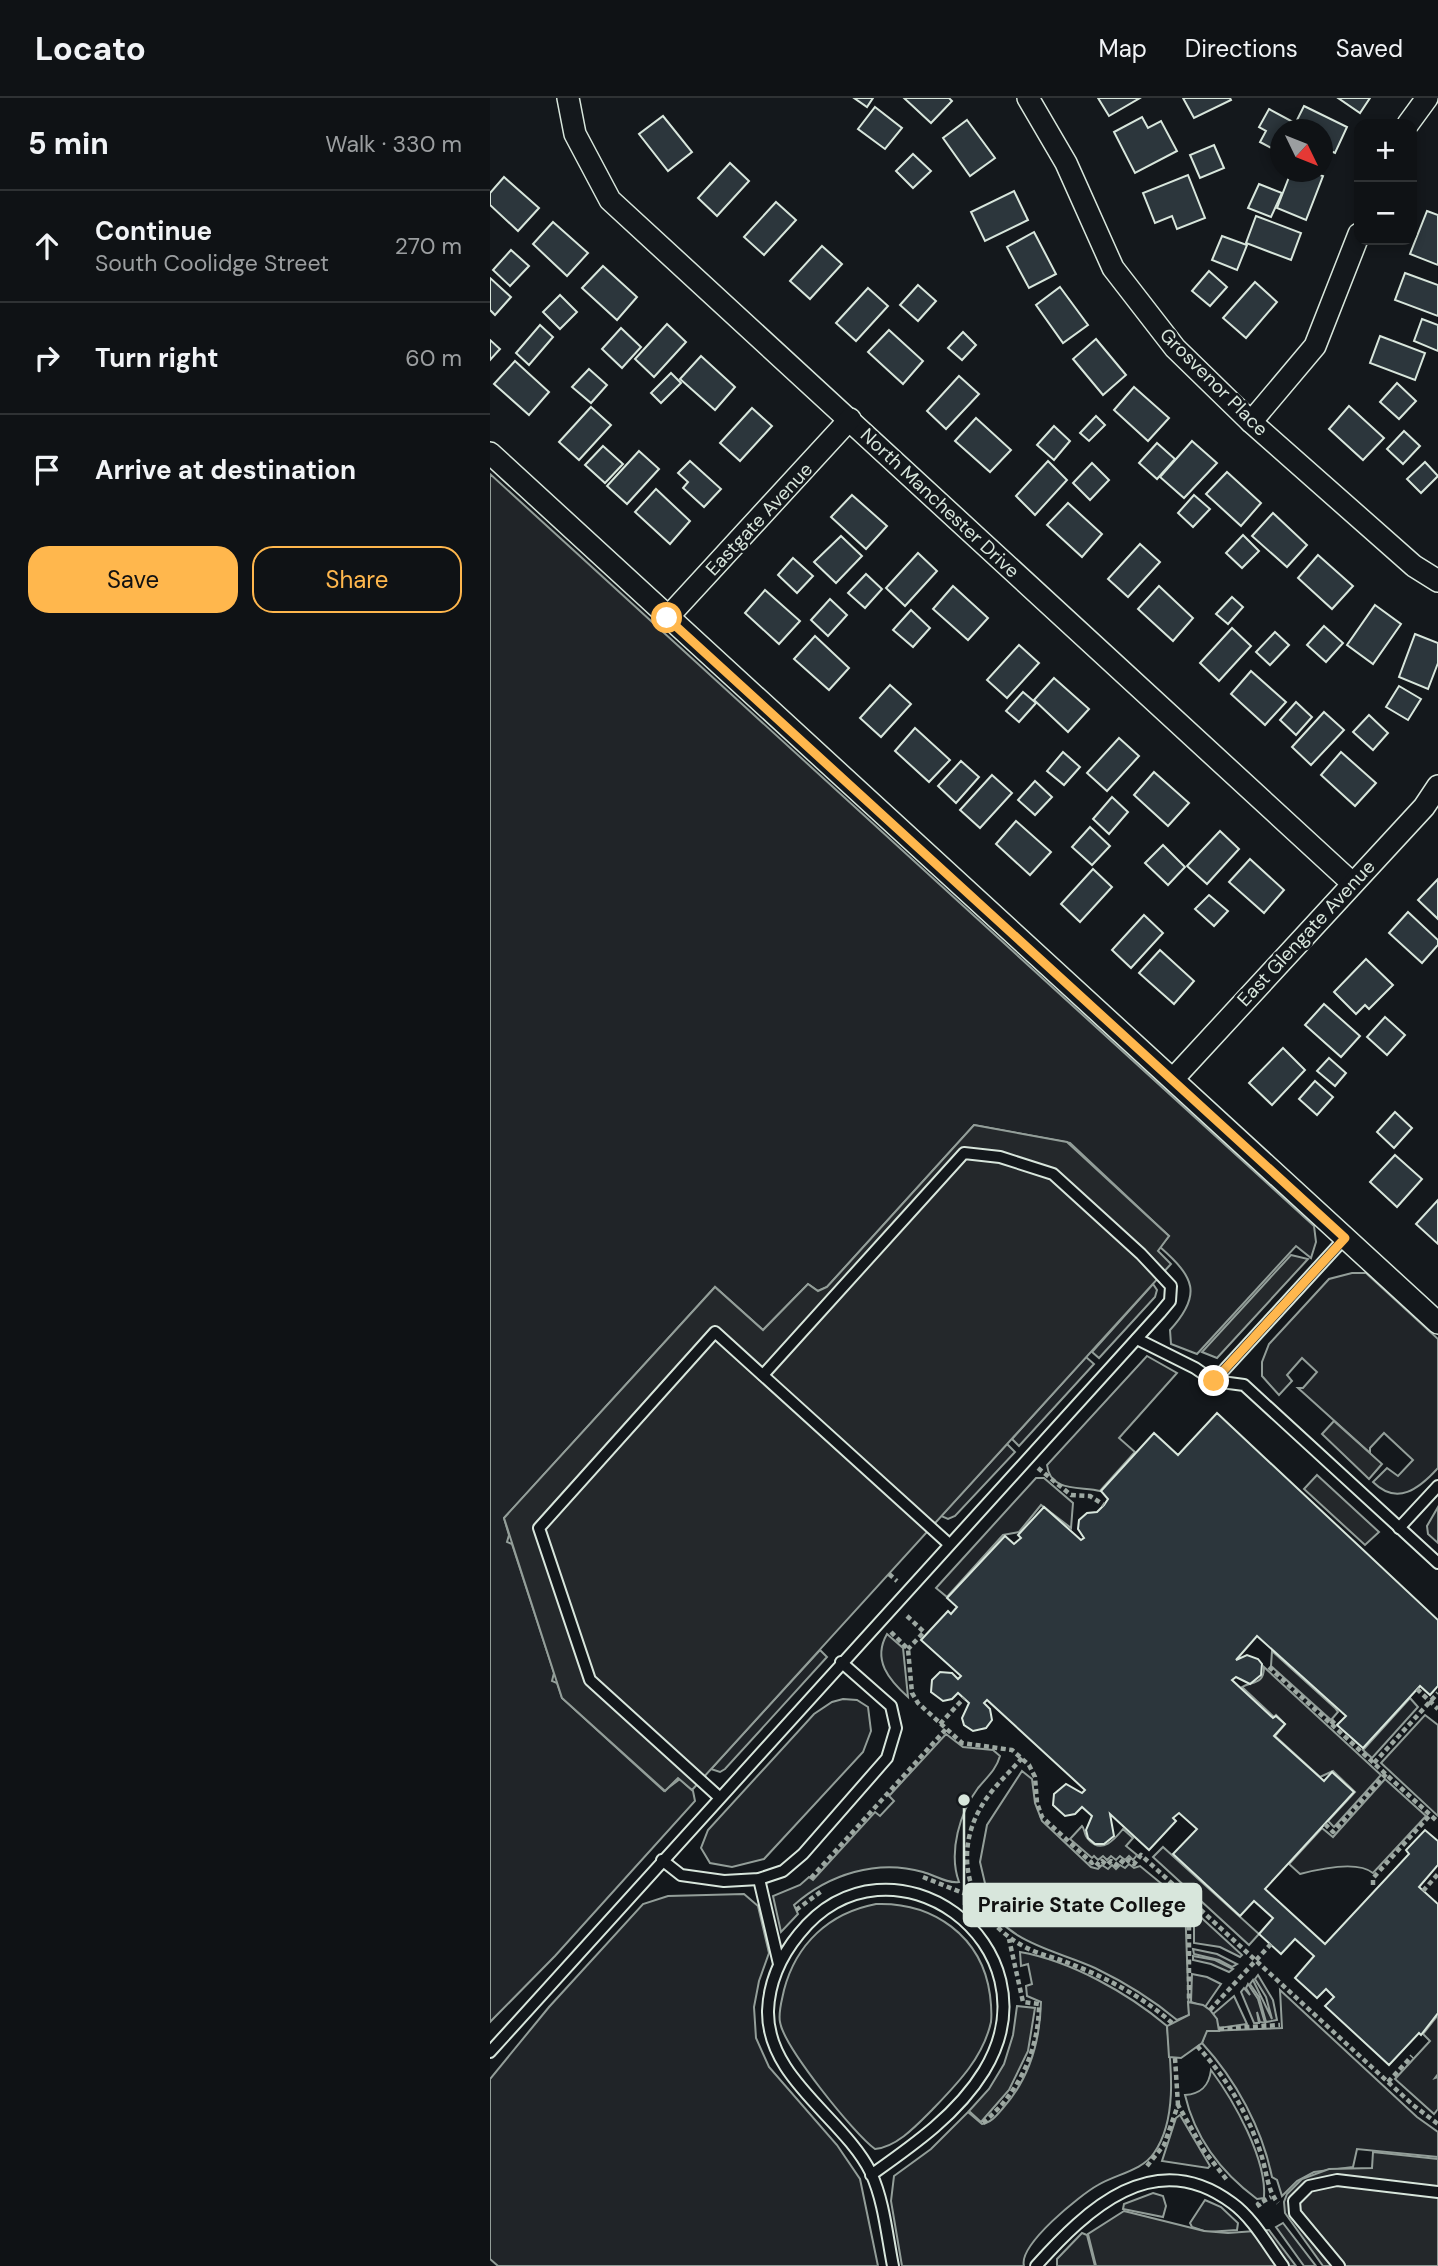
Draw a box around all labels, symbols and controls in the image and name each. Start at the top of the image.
text: Locato [35,27,146,70]
text: Map [1099,33,1147,64]
text: Directions [1185,33,1298,64]
text: Saved [1336,33,1403,64]
north arrow [1270,119,1333,182]
map controls [1354,119,1417,245]
button: + [1354,119,1417,182]
text: 5 min [28,124,109,163]
text: Walk · 330 m [325,129,462,159]
button: − [1354,182,1417,245]
text: Continue [95,214,212,248]
icon: ahead [28,227,66,265]
text: 270 m [395,231,462,261]
text: South Coolidge Street [95,248,329,278]
street label: Grosvenor Place [1155,323,1273,441]
icon: right [28,339,66,377]
text: Turn right [95,341,219,375]
text: 60 m [405,343,462,373]
street label: North Manchester Drive [855,423,1025,583]
icon: arrive [28,451,66,489]
text: Arrive at destination [95,453,356,487]
street label: Eastgate Avenue [700,457,818,581]
button: Save [28,546,238,613]
button: Share [252,546,462,613]
route start [651,602,682,633]
street label: East Glengate Avenue [1232,855,1380,1011]
route end [1198,1365,1229,1396]
callout: Prairie State College [964,1884,1201,1926]
text: Prairie State College [978,1891,1186,1919]

